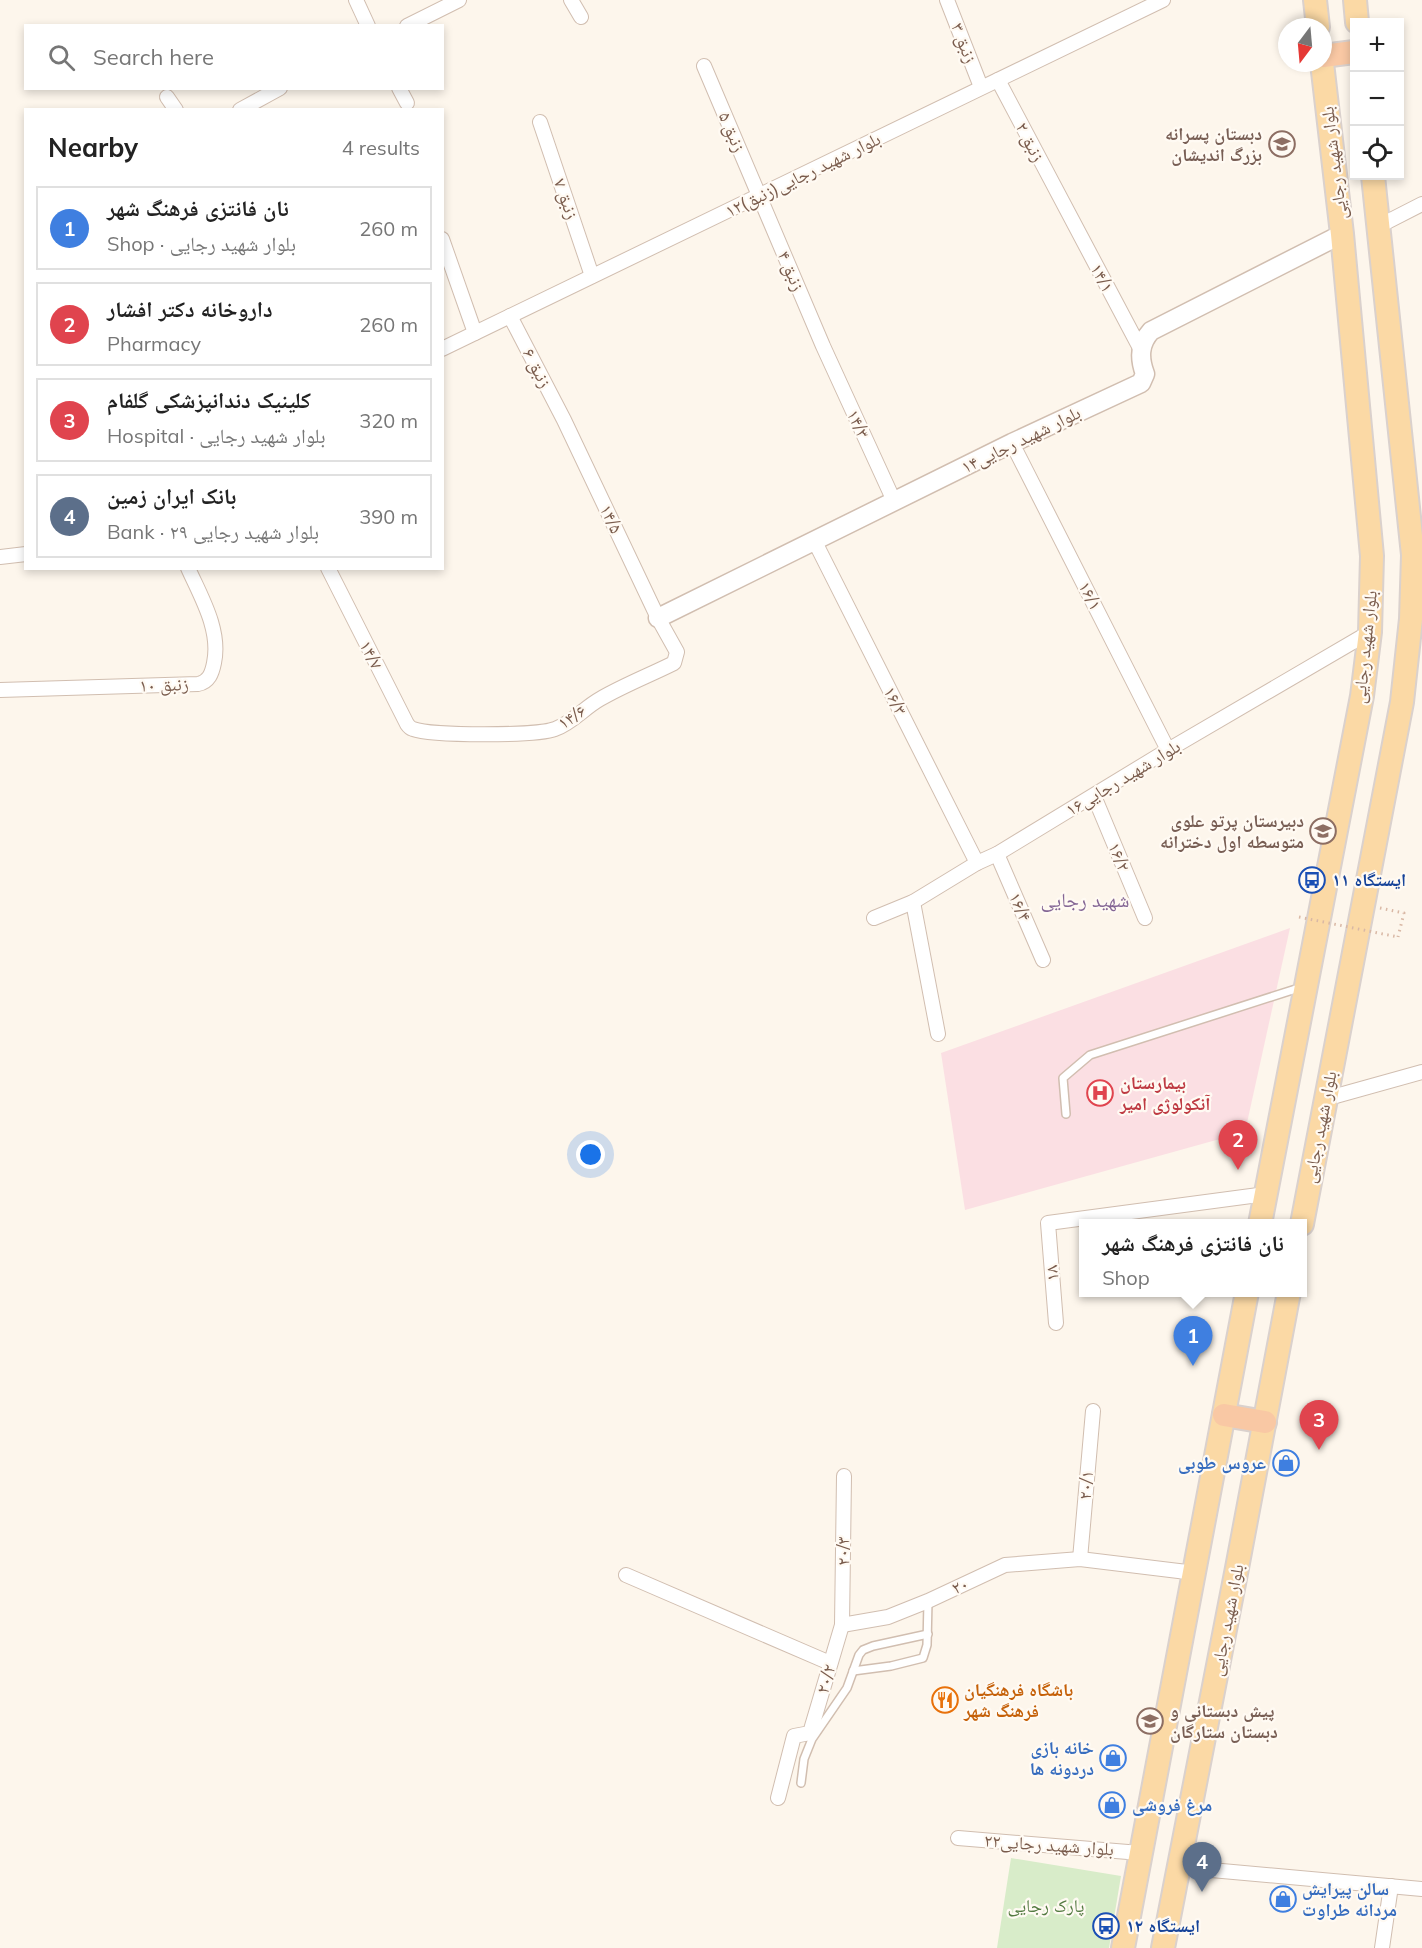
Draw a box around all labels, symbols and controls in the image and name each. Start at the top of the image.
north arrow [1278,18,1332,72]
map controls [1350,18,1404,180]
button: + [1350,18,1404,72]
street label: زنبق ۳ [946,19,983,66]
search box [24,24,444,90]
icon: search [45,41,78,74]
text: Search here [93,43,214,71]
button: − [1350,72,1404,126]
street label: بلوار شهید رجایی [1315,105,1352,221]
street label: زنبق ۵ [714,108,751,155]
street label: زنبق ۲ [1011,118,1050,166]
place label: دبستان پسرانه بزرگ اندیشان [1165,122,1262,166]
button: locate [1350,126,1404,180]
street label: ۱۲بلوار شهید رجایی(زنبق) [721,127,884,222]
school or university icon: دبستان پسرانه بزرگ اندیشان [1267,129,1297,159]
text: Nearby [48,131,138,164]
text: 4 results [342,135,420,160]
street label: زنبق ۷ [549,175,584,222]
text: نان فانتزی فرهنگ شهر [107,194,289,222]
text: 1 [64,216,76,241]
text: 260 m [359,216,418,241]
text: Shop · بلوار شهید رجایی [107,231,296,256]
street label: زنبق ۴ [773,247,810,294]
street label: ۱۴/۱ [1085,259,1119,296]
text: داروخانه دکتر افشار [107,295,273,323]
text: 2 [64,312,76,337]
text: 260 m [359,312,418,337]
text: Pharmacy [107,331,201,356]
street label: زنبق ۶ [518,344,557,392]
text: کلینیک دندانپزشکی گلفام [107,386,311,414]
street label: بلوار شهید رجایی۱۴ [957,401,1084,478]
street label: ۱۴/۳ [842,406,875,442]
text: 3 [64,408,76,433]
text: 320 m [359,408,418,433]
text: Hospital · بلوار شهید رجایی [107,423,326,448]
text: بانک ایران زمین [107,482,236,510]
street label: ۱۴/۵ [595,501,628,537]
text: 4 [64,504,76,529]
text: 390 m [359,504,418,529]
text: Bank · ۲۹ بلوار شهید رجایی [107,519,319,544]
street label: ۱۶/۱ [1074,577,1107,614]
street label: بلوار شهید رجایی [1347,589,1382,705]
street label: ۱۴/۷ [355,636,388,673]
street label: زنبق ۱۰ [139,672,189,697]
street label: ۱۶/۳ [879,682,912,719]
street label: ۱۴/۶ [553,699,590,734]
street label: بلوار شهید رجایی۱۶ [1061,734,1184,821]
place label: دبیرستان پرتو علوی متوسطه اول دخترانه [1160,809,1304,853]
school or university icon: دبیرستان پرتو علوی متوسطه اول دخترانه [1308,816,1338,846]
street label: ۱۶/۲ [1103,839,1136,875]
bus stop icon: ایستگاه ۱۱ [1297,865,1327,895]
place label: ایستگاه ۱۱ [1332,868,1406,891]
district label: شهید رجایی [1041,887,1129,912]
street label: ۱۶/۴ [1004,889,1037,925]
street label: بلوار شهید رجایی [1297,1069,1342,1185]
place label: بیمارستان آنکولوژی امیر [1119,1071,1210,1115]
hospital icon: بیمارستان آنکولوژی امیر [1085,1078,1115,1108]
pin: 2 [1218,1120,1258,1170]
your location [576,1140,605,1169]
popup [1079,1219,1307,1297]
text: نان فانتزی فرهنگ شهر [1102,1229,1284,1257]
street label: ۱۸ [1039,1264,1064,1282]
text: Shop [1102,1265,1150,1290]
pin: 1 [1174,1316,1212,1366]
pin: 3 [1300,1400,1338,1450]
shop icon: عروس طوبی [1271,1448,1301,1478]
place label: عروس طوبی [1178,1451,1266,1474]
street label: ۲۰/۱ [1073,1469,1098,1501]
street label: ۲۰/۳ [831,1536,854,1566]
street label: بلوار شهید رجایی [1204,1562,1249,1678]
street label: ۲۰ [948,1572,972,1599]
street label: ۲۰/۲ [810,1662,841,1696]
place label: باشگاه فرهنگیان فرهنگ شهر [963,1678,1073,1722]
restaurant icon: باشگاه فرهنگیان فرهنگ شهر [930,1685,960,1715]
place label: پیش دبستانی و دبستان ستارگان [1170,1699,1278,1743]
school or university icon: پیش دبستانی و دبستان ستارگان [1135,1706,1165,1736]
place label: خانه بازی دردونه ها [1030,1736,1094,1780]
shop icon: خانه بازی دردونه ها [1098,1743,1128,1773]
shop icon: مرغ فروشی [1097,1790,1127,1820]
place label: مرغ فروشی [1132,1793,1212,1816]
street label: بلوار شهید رجایی۲۲ [983,1829,1115,1861]
pin: 4 [1182,1842,1222,1892]
place label: سالن پیرایش مردانه طراوت [1302,1877,1397,1921]
shop icon: سالن پیرایش مردانه طراوت [1268,1884,1298,1914]
park label: پارک رجایی [1008,1894,1084,1917]
bus stop icon: ایستگاه ۱۲ [1091,1911,1121,1941]
place label: ایستگاه ۱۲ [1126,1914,1200,1937]

